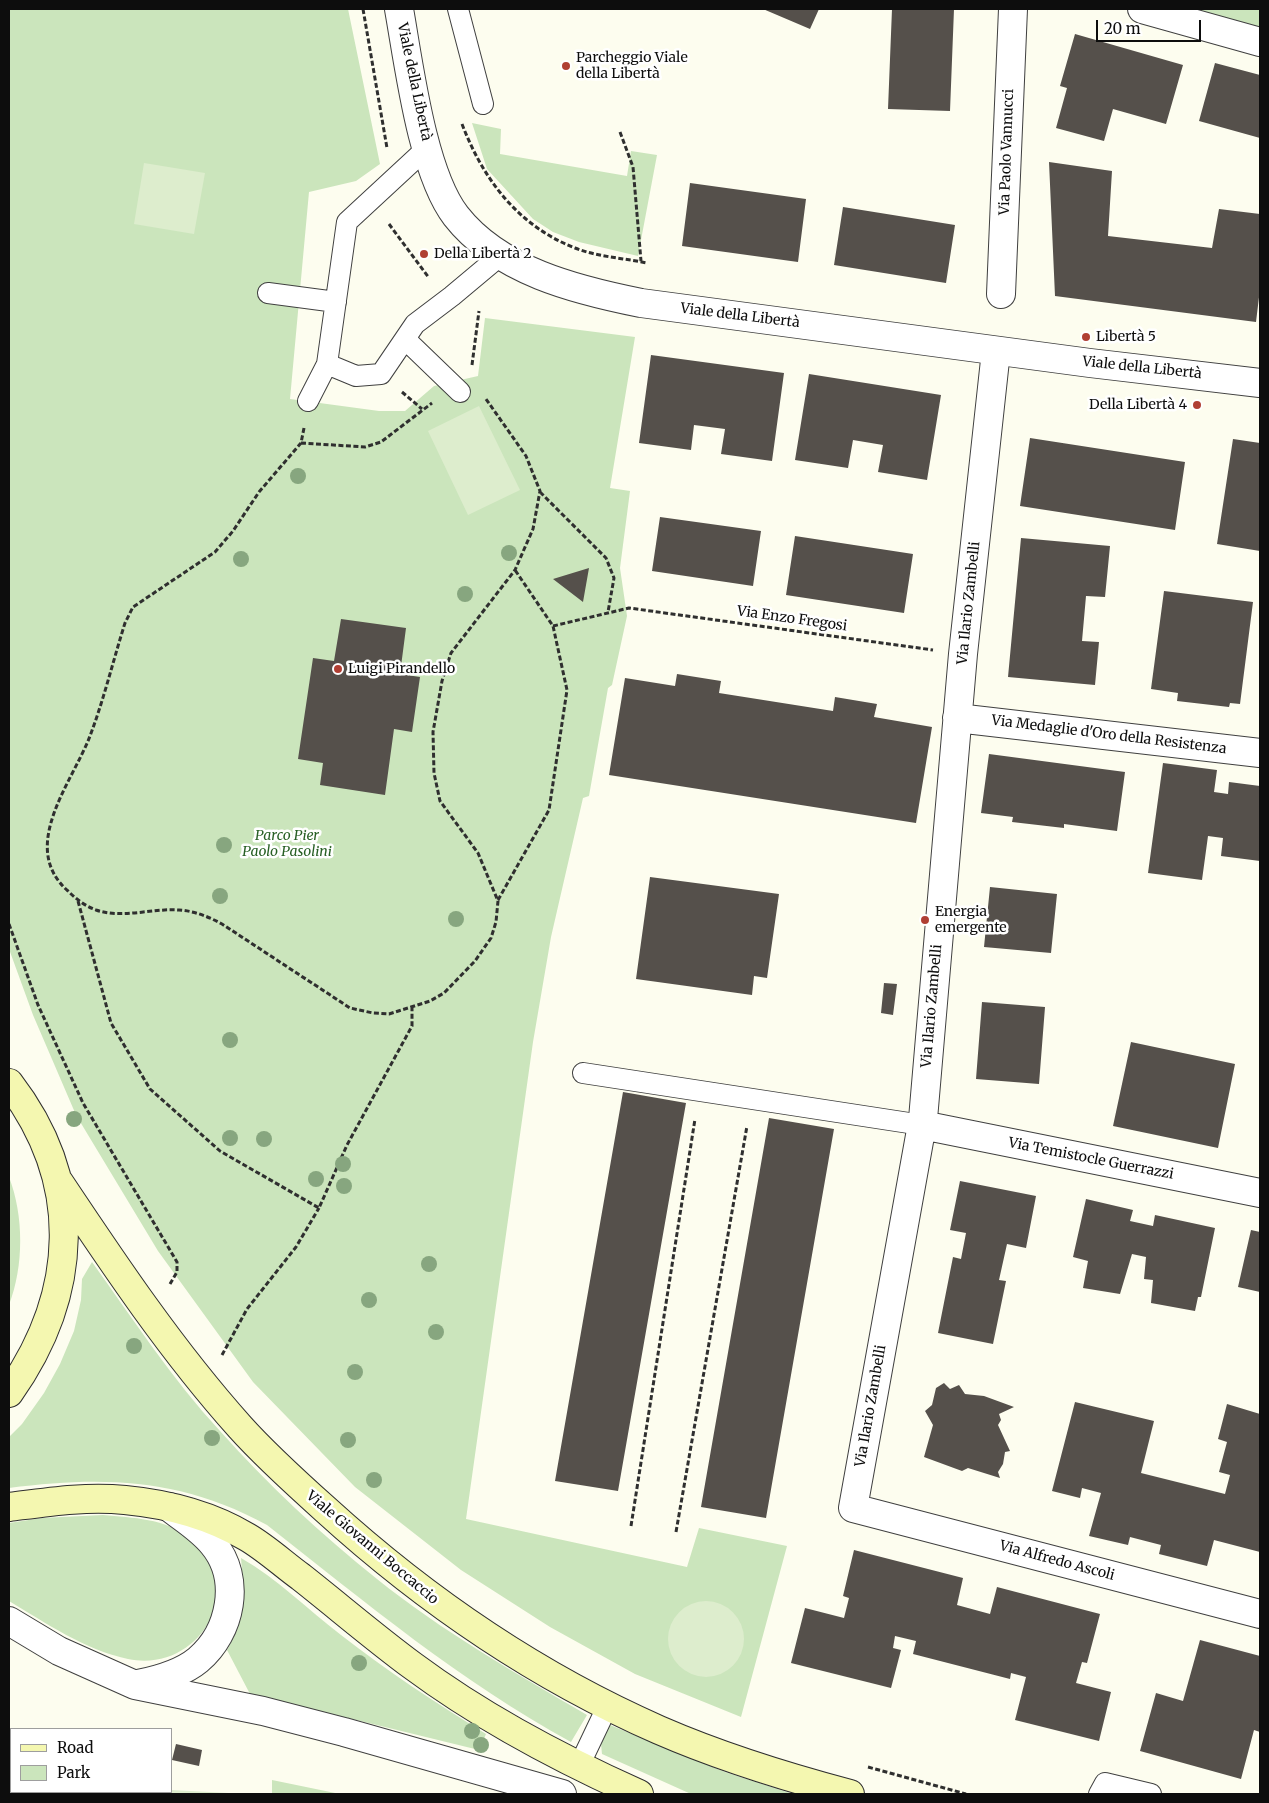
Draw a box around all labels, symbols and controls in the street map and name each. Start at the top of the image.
scale bar [1099,10,1204,42]
text: 20 m [1104,19,1141,38]
street label: Viale della Libertà [393,22,435,142]
place label: Parcheggio Viale della Libertà [576,50,688,82]
marker: Parcheggio Viale della Libertà [560,60,572,72]
street label: Via Paolo Vannucci [996,89,1018,215]
place label: Della Libertà 2 [434,246,532,262]
marker: Della Libertà 2 [418,248,430,260]
street label: Viale della Libertà [679,300,801,332]
place label: Libertà 5 [1096,329,1156,345]
marker: Libertà 5 [1080,331,1092,343]
street label: Viale della Libertà [1081,353,1203,383]
place label: Della Libertà 4 [1089,397,1187,413]
marker: Della Libertà 4 [1191,399,1203,411]
street label: Via Ilario Zambelli [954,541,984,665]
street label: Via Enzo Fregosi [736,603,848,635]
place label: Luigi Pirandello [348,661,455,677]
marker: Luigi Pirandello [332,663,344,675]
street label: Via Medaglie d'Oro della Resistenza [991,712,1227,758]
park label: Parco Pier Paolo Pasolini [242,828,332,860]
place label: Energia emergente [935,904,1007,936]
marker: Energia emergente [919,914,931,926]
street label: Via Ilario Zambelli [918,944,946,1068]
street label: Via Temistocle Guerrazzi [1007,1135,1175,1183]
street label: Via Ilario Zambelli [852,1344,890,1468]
street label: Viale Giovanni Boccaccio [303,1488,441,1608]
street label: Via Alfredo Ascoli [998,1538,1116,1584]
legend [10,1728,172,1793]
text: Road [57,1738,93,1757]
text: Park [57,1763,90,1782]

